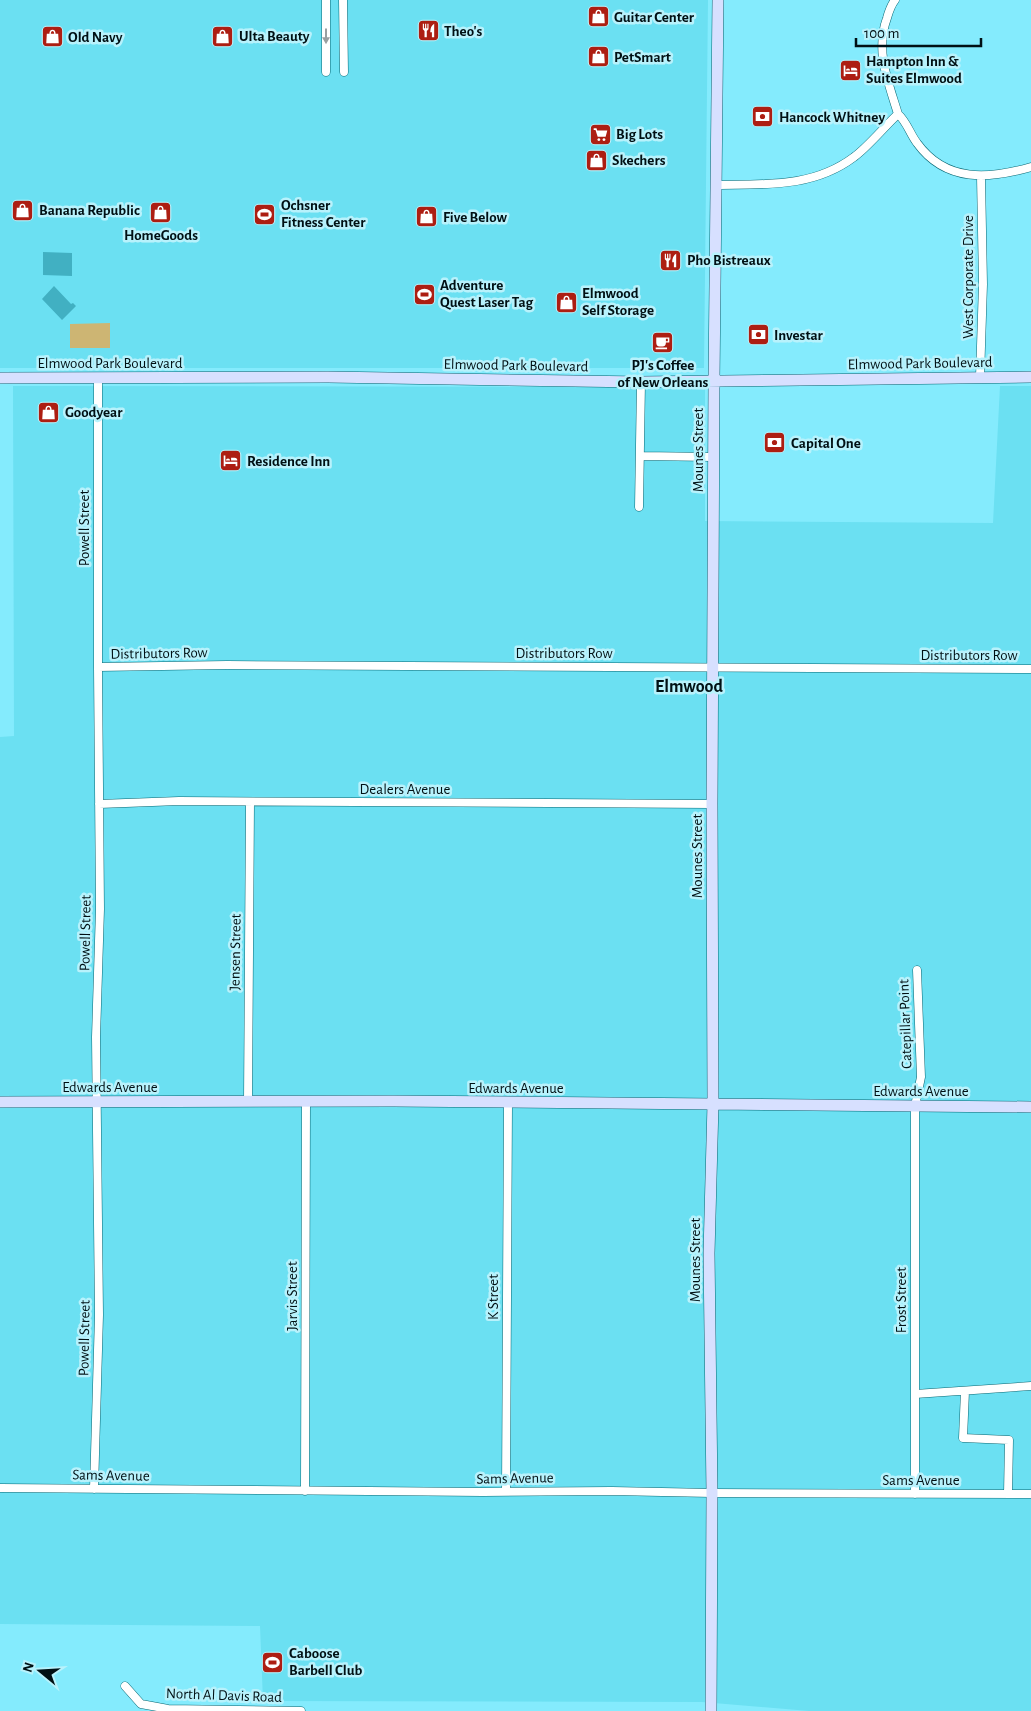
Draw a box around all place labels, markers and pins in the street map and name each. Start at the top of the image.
shop icon: Guitar Center [586,5,610,29]
place label: Guitar Center [614,10,695,25]
restaurant icon: Theo's [416,19,440,43]
shop icon: Ulta Beauty [211,24,235,48]
place label: Theo's [444,24,483,39]
shop icon: Old Navy [40,25,64,49]
place label: Ulta Beauty [239,29,310,44]
place label: Old Navy [68,30,123,45]
shop icon: PetSmart [586,45,610,69]
place label: PetSmart [614,50,671,65]
place label: Hampton Inn & Suites Elmwood [866,54,962,86]
hotel icon: Hampton Inn & Suites Elmwood [838,58,862,82]
bank icon: Hancock Whitney [751,105,775,129]
place label: Hancock Whitney [779,110,885,125]
supermarket icon: Big Lots [588,122,612,146]
place label: Big Lots [616,127,663,142]
shop icon: Skechers [584,148,608,172]
place label: Skechers [612,153,666,168]
shop icon: Banana Republic [11,198,35,222]
place label: Ochsner Fitness Center [281,198,366,230]
shop icon: HomeGoods [149,200,173,224]
sports icon: Ochsner Fitness Center [253,202,277,226]
place label: Banana Republic [39,203,140,218]
shop icon: Five Below [415,205,439,229]
place label: Five Below [443,210,507,225]
place label: HomeGoods [124,228,198,243]
restaurant icon: Pho Bistreaux [659,248,683,272]
place label: Pho Bistreaux [687,253,771,268]
place label: Adventure Quest Laser Tag [440,278,534,310]
sports icon: Adventure Quest Laser Tag [412,282,436,306]
place label: Elmwood Self Storage [582,286,654,318]
shop icon: Elmwood Self Storage [554,290,578,314]
bank icon: Investar [746,323,770,347]
place label: Investar [774,328,824,343]
cafe icon: PJ's Coffee of New Orleans [651,330,675,354]
place label: PJ's Coffee of New Orleans [618,358,709,390]
shop icon: Goodyear [37,400,61,424]
place label: Goodyear [65,405,123,420]
bank icon: Capital One [763,431,787,455]
place label: Capital One [791,436,861,451]
hotel icon: Residence Inn [219,449,243,473]
place label: Residence Inn [247,454,330,469]
place label: Caboose Barbell Club [289,1646,363,1678]
sports icon: Caboose Barbell Club [261,1650,285,1674]

